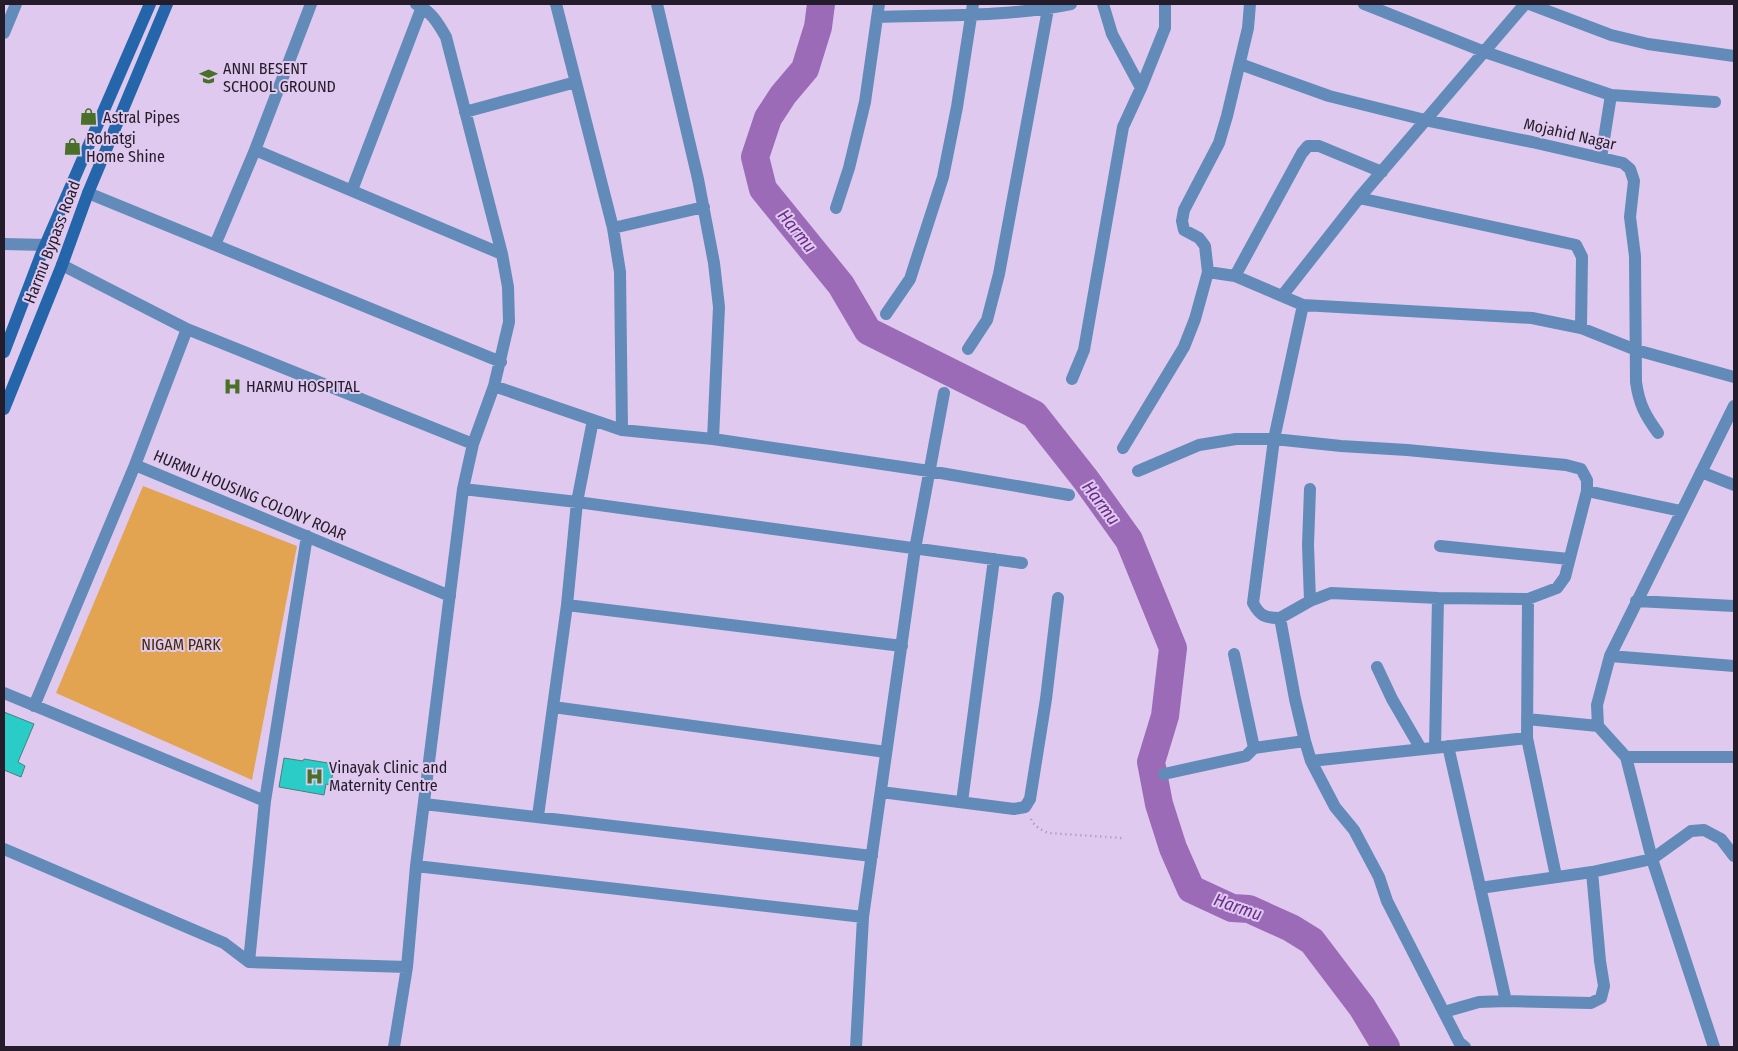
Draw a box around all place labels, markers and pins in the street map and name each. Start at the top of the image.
place label: ANNI BESENT SCHOOL GROUND [223,59,336,96]
school or university icon: ANNI BESENT SCHOOL GROUND [199,67,219,87]
shop icon: Astral Pipes [79,107,99,127]
place label: Astral Pipes [103,108,180,127]
place label: Rohatgi Home Shine [86,129,165,166]
shop icon: Rohatgi Home Shine [62,137,82,157]
hospital icon: HARMU HOSPITAL [222,376,242,396]
place label: HARMU HOSPITAL [246,377,360,396]
place label: Vinayak Clinic and Maternity Centre [329,758,447,795]
hospital icon: Vinayak Clinic and Maternity Centre [305,766,325,786]

